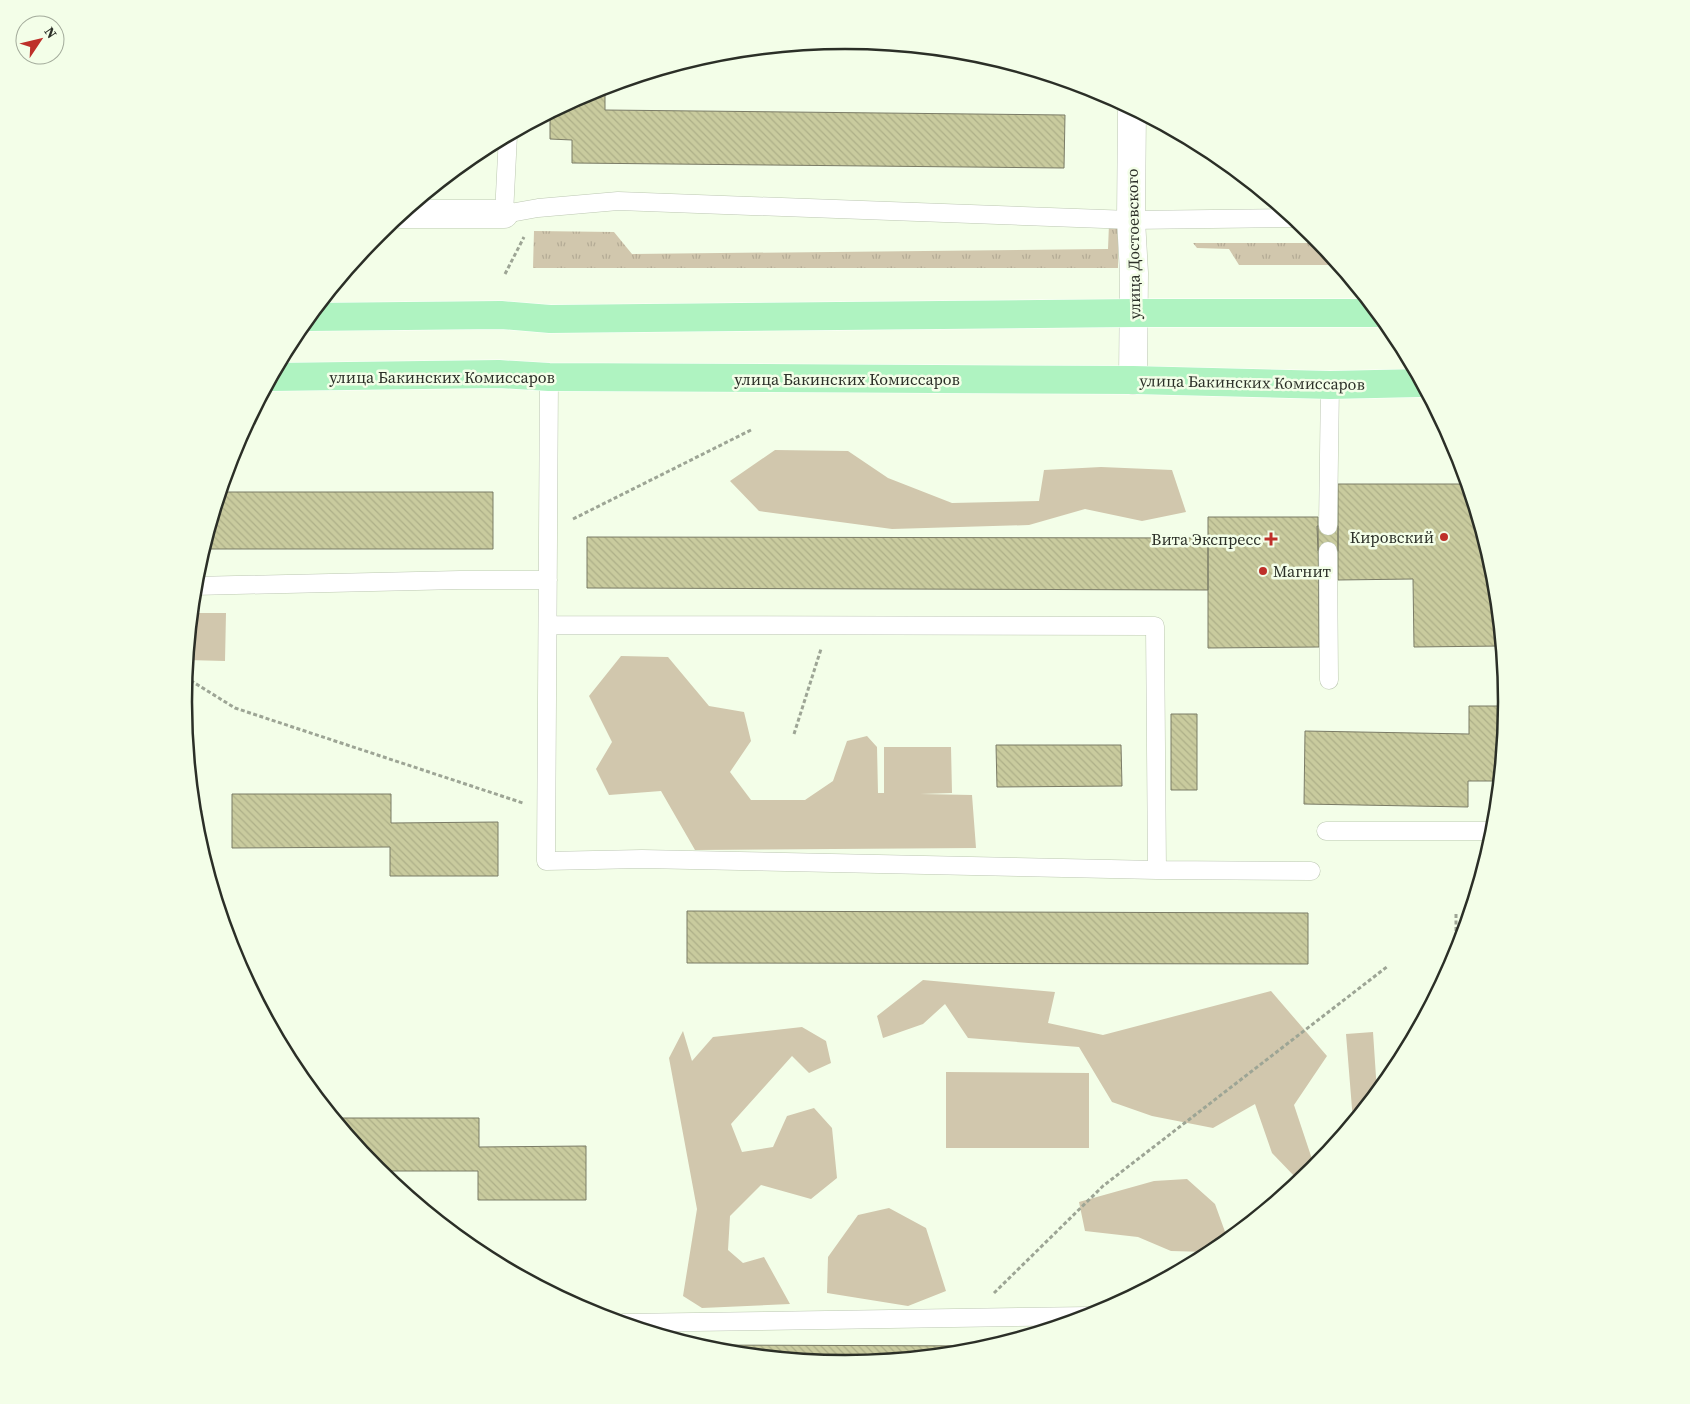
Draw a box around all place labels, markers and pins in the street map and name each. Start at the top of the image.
place label: Кировский [1350,526,1434,548]
place label: Вита Экспресс [1151,528,1261,550]
marker: Кировский [1438,531,1450,543]
marker: Вита Экспресс [1265,533,1277,545]
place label: Магнит [1273,560,1332,582]
marker: Магнит [1257,565,1269,577]

